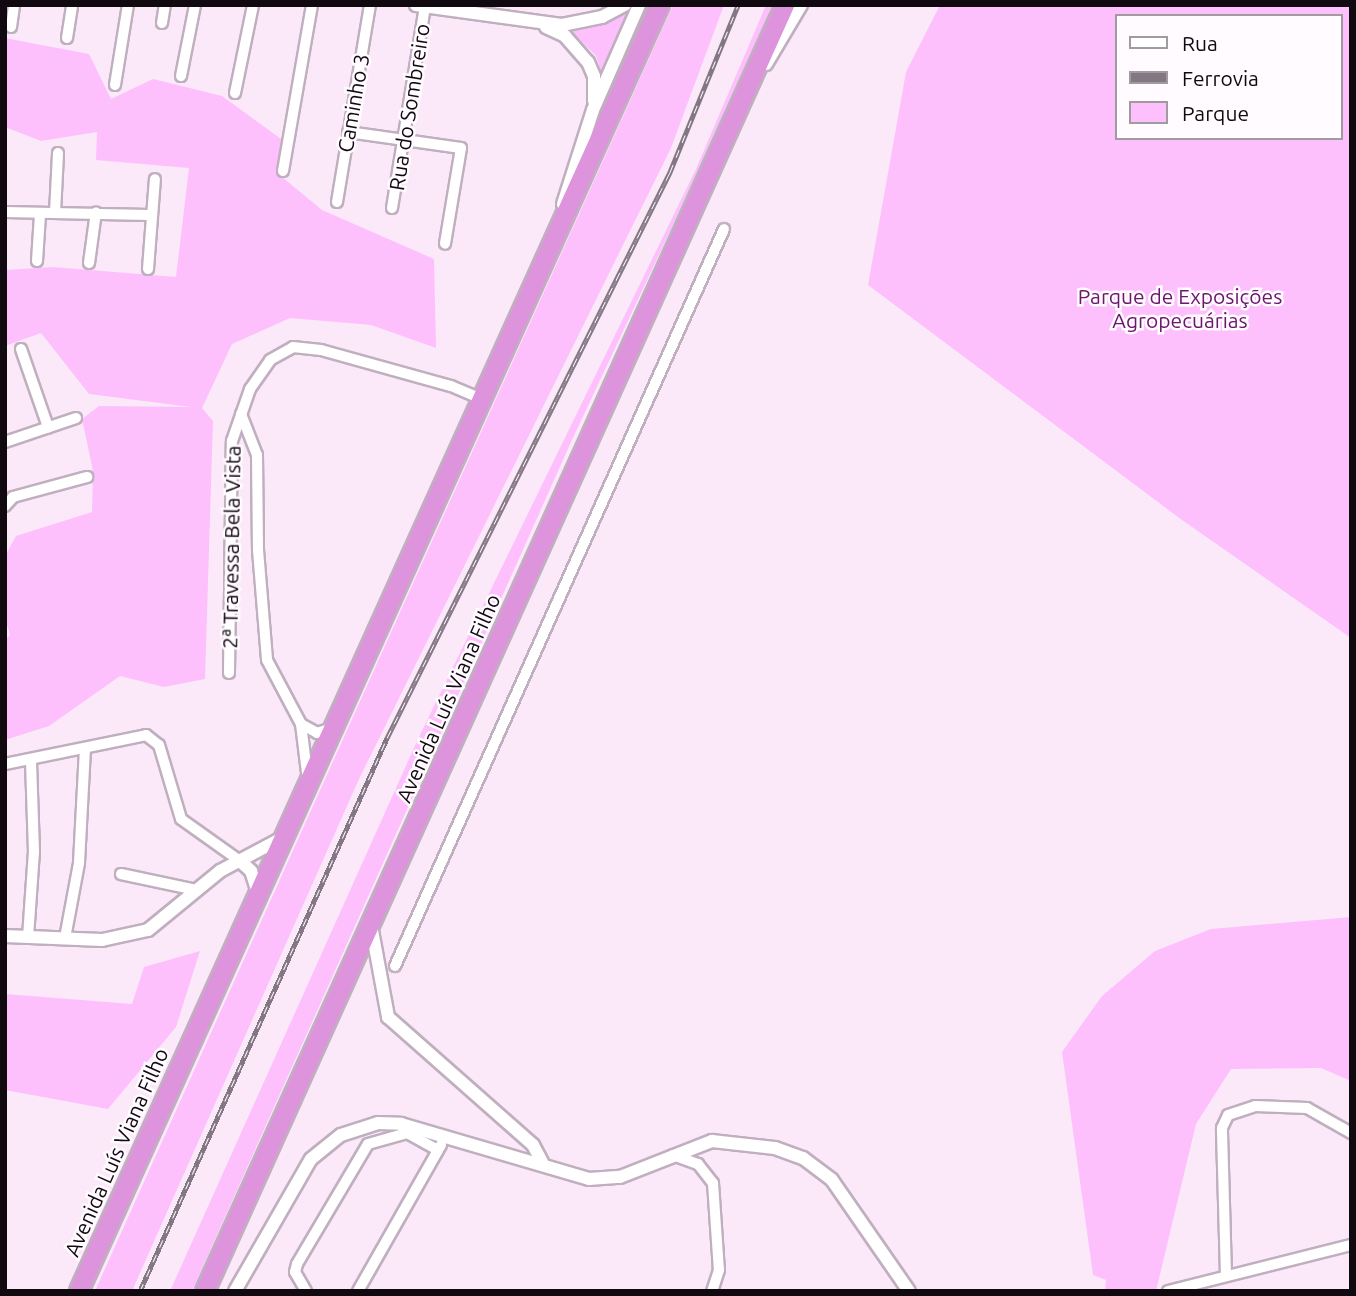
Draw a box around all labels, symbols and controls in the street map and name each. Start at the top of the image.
legend [1114,14,1342,140]
street label: Rua do Sombreiro [383,22,435,192]
text: Rua [1182,31,1218,55]
street label: Caminho 3 [332,52,374,154]
text: Ferrovia [1182,66,1259,90]
text: Parque [1182,101,1249,125]
park label: Parque de Exposições Agropecuárias [1078,283,1282,333]
street label: 2ª Travessa Bela Vista [217,445,245,649]
street label: Avenida Luís Viana Filho [391,590,505,806]
street label: Avenida Luís Viana Filho [59,1044,173,1260]

